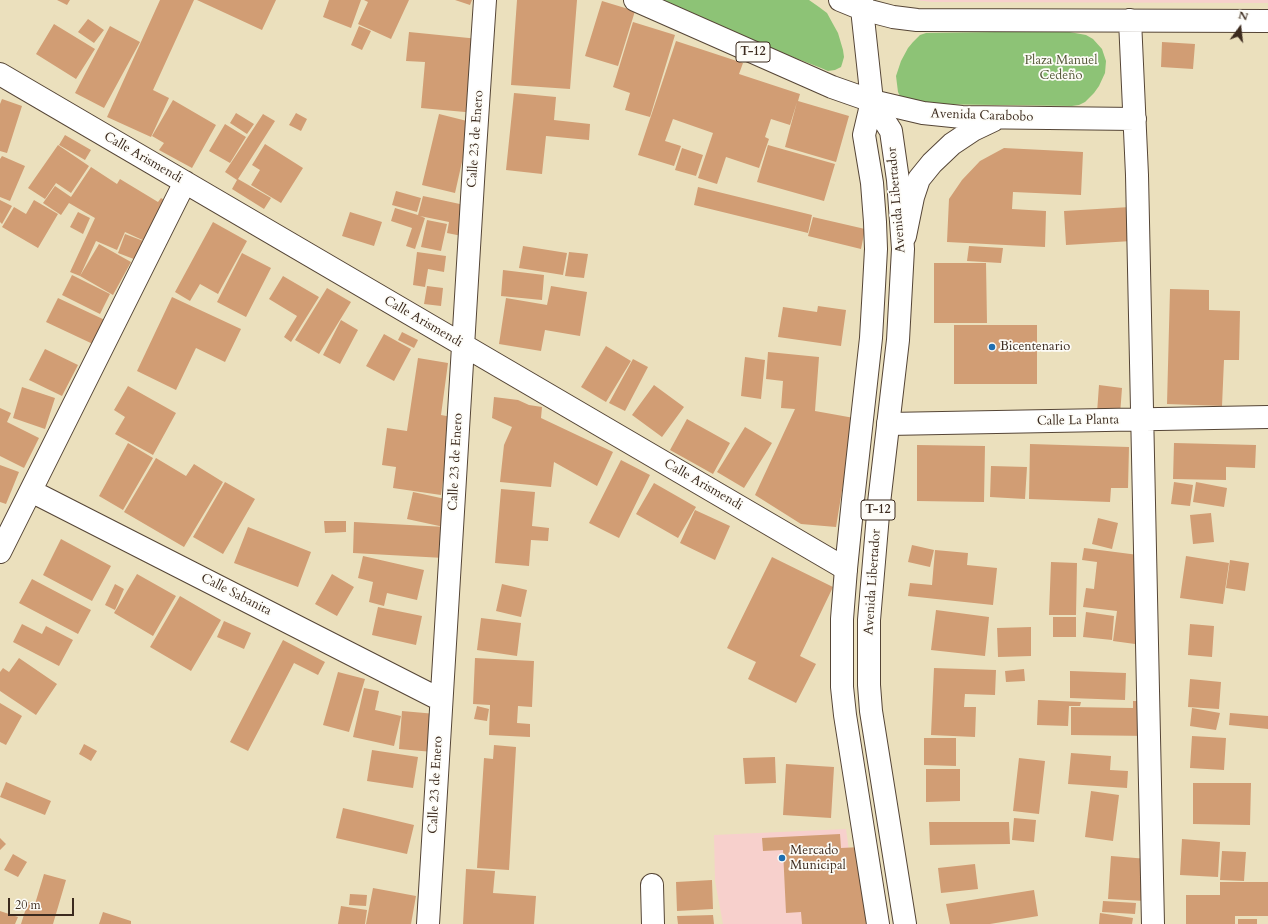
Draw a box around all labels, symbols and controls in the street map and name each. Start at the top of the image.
text: N [1237,7,1250,24]
north arrow [1220,8,1260,48]
road number: T-12 [736,42,770,62]
park label: Plaza Manuel Cedeño [1024,53,1098,84]
street label: Calle 23 de Enero [465,90,487,188]
street label: Avenida Carabobo [930,106,1034,126]
street label: Calle Arismendi [101,129,185,187]
street label: Avenida Libertador [885,146,909,254]
street label: Calle Arismendi [381,293,465,351]
place label: Bicentenario [1000,339,1070,355]
marker: Bicentenario [987,342,997,352]
street label: Calle La Planta [1037,412,1119,430]
street label: Calle 23 de Enero [446,413,466,511]
street label: Calle Arismendi [661,456,745,514]
road number: T-12 [861,500,895,520]
street label: Avenida Libertador [862,528,884,636]
street label: Calle Sabanita [198,571,274,619]
street label: Calle 23 de Enero [426,736,446,834]
place label: Mercado Municipal [790,843,846,874]
marker: Mercado Municipal [777,853,787,863]
scale bar [10,890,76,916]
text: 20 m [15,897,41,913]

